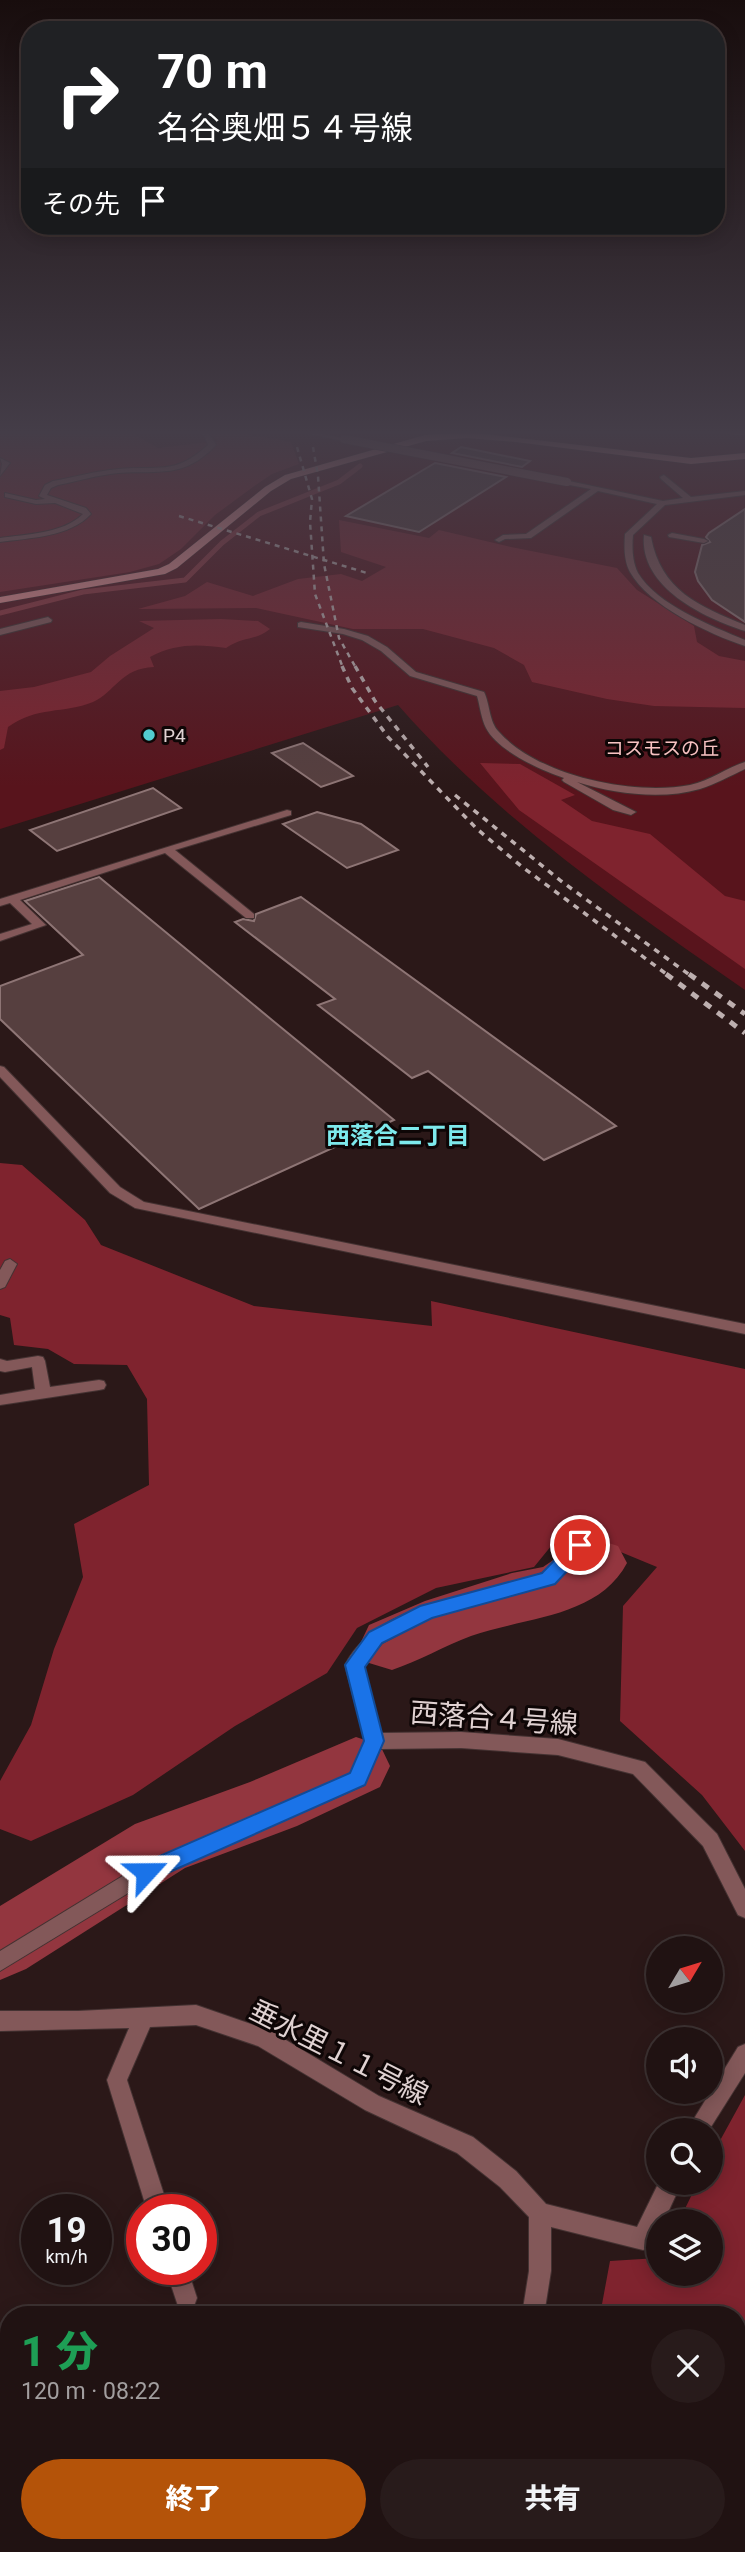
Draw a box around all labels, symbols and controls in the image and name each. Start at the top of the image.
text: 70 m [157,43,268,100]
icon: right [42,49,133,140]
text: 名谷奥畑５４号線 [157,109,413,147]
icon: arrive [134,182,172,220]
text: その先 [42,189,120,219]
place label: P4 [163,724,186,747]
marker: P4 [141,727,157,743]
park label: コスモスの丘 [605,737,719,760]
district label: 西落合二丁目 [326,1122,470,1150]
pin [550,1515,610,1575]
icon: arrive [561,1526,599,1564]
street label: 西落合４号線 [409,1696,579,1741]
position arrow [109,1835,183,1909]
north arrow [646,1936,723,2012]
map controls [646,1936,723,2286]
street label: 垂水里１１号線 [244,1993,434,2112]
button: sound [646,2027,723,2104]
button: search [646,2118,723,2195]
speed limit sign: 30 [126,2194,217,2285]
button: layers [646,2209,723,2286]
text: 19 [46,2210,87,2251]
text: km/h [45,2246,88,2267]
text: 1 分 [21,2327,98,2376]
button: close [651,2329,725,2403]
text: 120 m · 08:22 [21,2378,160,2405]
button: 終了 [21,2459,366,2539]
button: 共有 [380,2459,725,2539]

